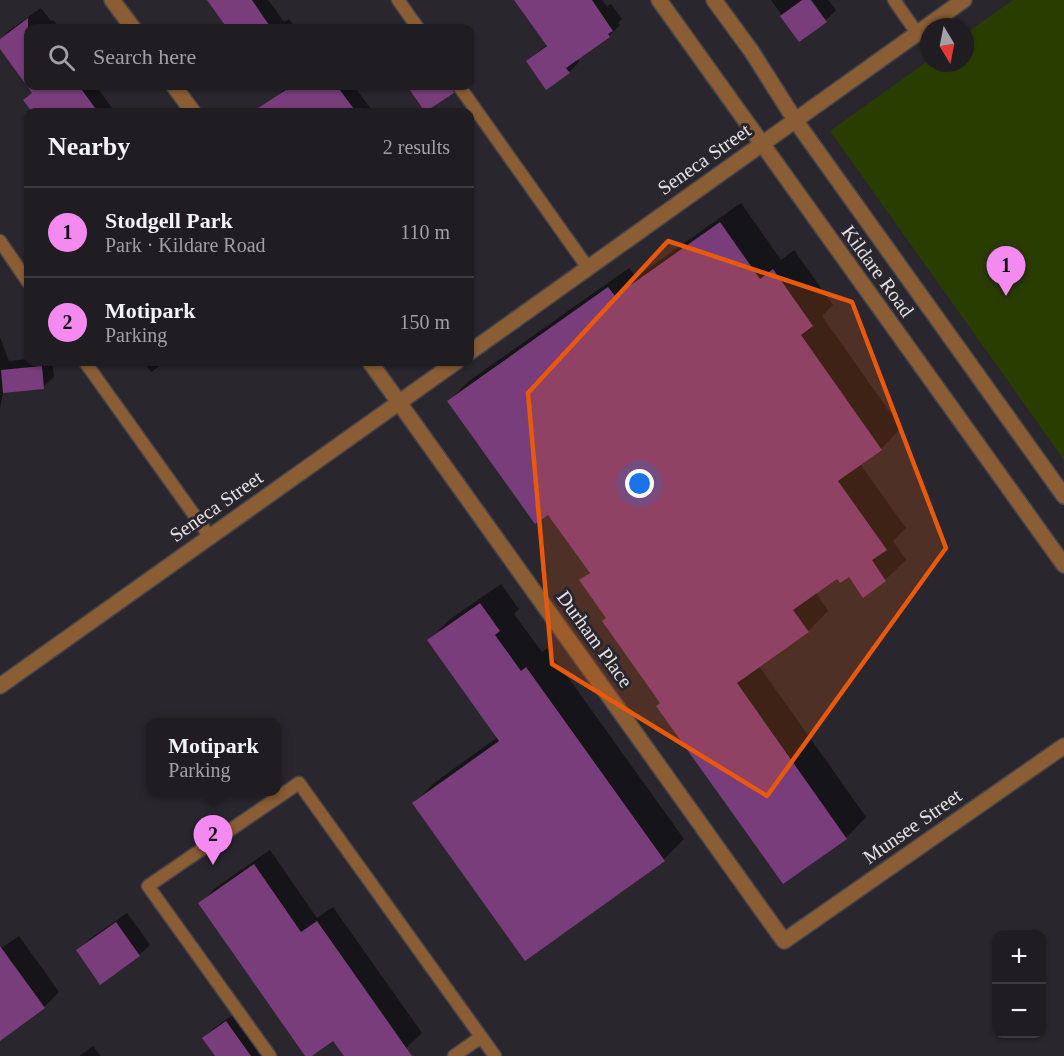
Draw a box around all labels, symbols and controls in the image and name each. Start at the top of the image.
north arrow [920,18,974,72]
search box [24,24,474,90]
icon: search [45,41,78,74]
text: Search here [93,44,196,69]
street label: Seneca Street [653,119,755,199]
text: Nearby [48,132,130,161]
text: 2 results [383,136,450,158]
text: Stodgell Park [105,208,233,233]
text: 1 [63,221,73,243]
text: 110 m [400,221,450,243]
street label: Kildare Road [838,221,918,321]
text: Park · Kildare Road [105,234,266,256]
pin: 1 [986,246,1026,296]
text: Motipark [105,298,195,323]
text: 2 [63,311,73,333]
text: 150 m [399,311,450,333]
text: Parking [105,324,167,346]
street label: Seneca Street [165,466,267,546]
your location [625,469,654,498]
street label: Durham Place [553,586,637,692]
popup [146,718,281,796]
text: Motipark [168,733,259,758]
text: Parking [168,759,230,781]
street label: Munsee Street [859,784,966,868]
pin: 2 [194,816,232,865]
map controls [992,930,1046,1038]
button: + [992,930,1046,984]
button: − [992,984,1046,1038]

